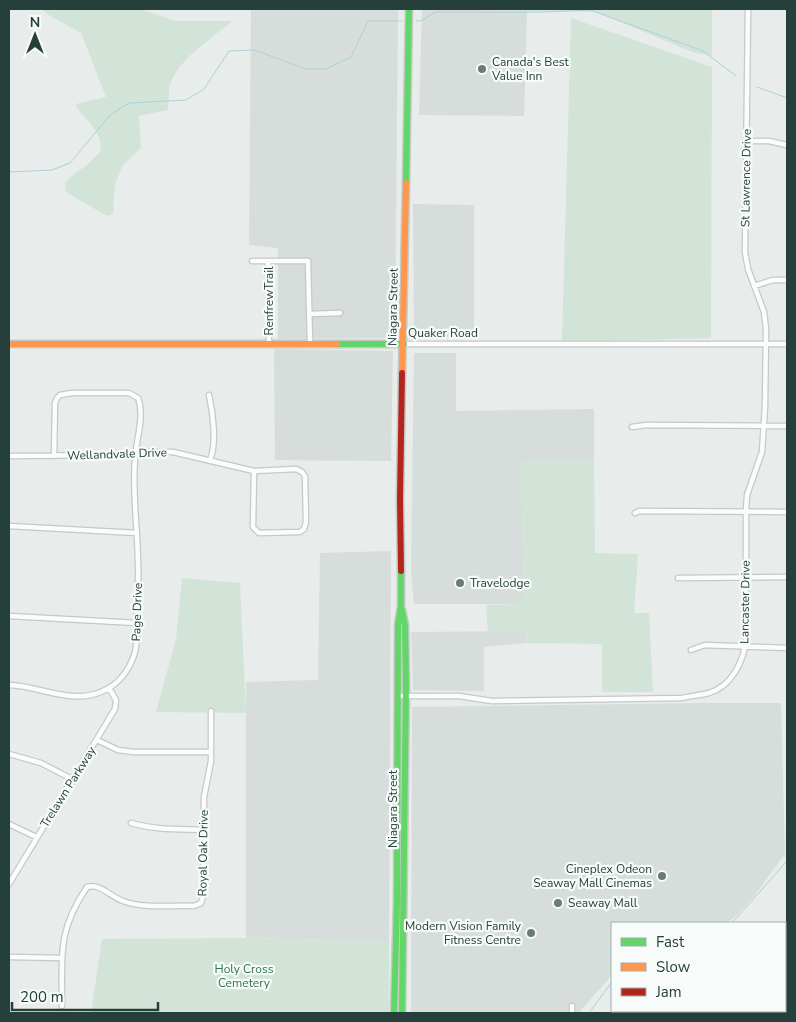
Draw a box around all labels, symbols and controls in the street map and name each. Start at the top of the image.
north arrow [10,10,60,60]
text: N [30,13,40,32]
place label: Canada's Best Value Inn [491,54,569,84]
marker: Canada's Best Value Inn [476,63,488,75]
street label: St Lawrence Drive [737,129,755,227]
street label: RenfrewTrail [261,266,277,335]
street label: Niagara Street [384,267,402,346]
street label: Quaker Road [408,325,478,341]
street label: Wellandvale Drive [67,444,167,464]
street label: Lancaster Drive [736,560,754,644]
place label: Travelodge [470,575,530,591]
marker: Travelodge [454,577,466,589]
street label: Page Drive [128,582,146,642]
street label: Trelawn Parkway [37,743,100,831]
street label: Niagara Street [385,769,401,848]
street label: Royal Oak Drive [194,810,212,896]
place label: Cineplex Odeon Seaway Mall Cinemas [533,861,652,891]
marker: Cineplex Odeon Seaway Mall Cinemas [656,870,668,882]
place label: Seaway Mall [568,895,638,911]
marker: Seaway Mall [552,897,564,909]
place label: Modern Vision Family Fitness Centre [405,918,522,948]
legend [611,922,786,1012]
marker: Modern Vision Family Fitness Centre [525,927,537,939]
text: Fast [656,932,685,952]
text: Slow [656,957,691,977]
park label: Holy Cross Cemetery [215,961,274,991]
scale bar [12,980,159,1012]
text: Jam [655,982,682,1002]
text: 200 m [20,987,64,1007]

